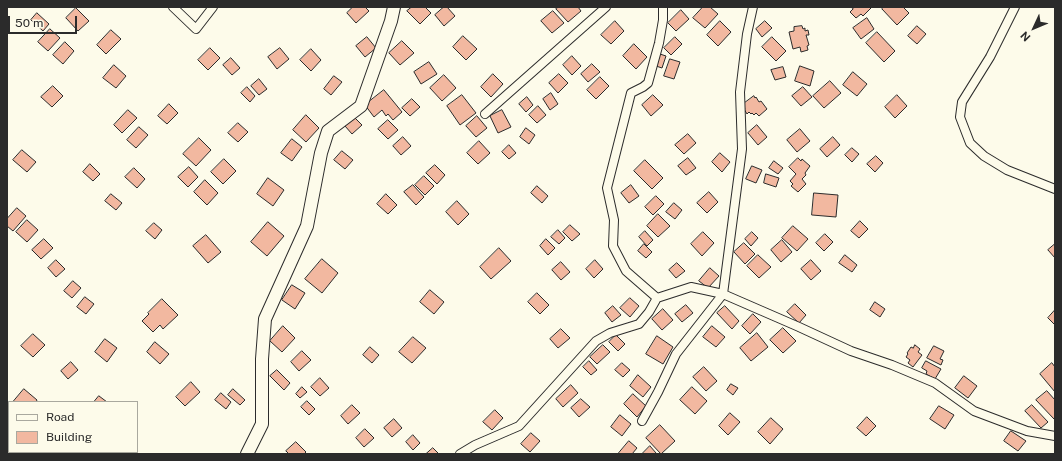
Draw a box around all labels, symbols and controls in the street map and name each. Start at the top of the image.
scale bar [10,8,79,34]
north arrow [1014,8,1054,48]
text: 50 m [15,16,43,30]
text: N [1018,29,1033,44]
legend [8,401,138,453]
text: Road [46,410,74,424]
text: Building [46,430,92,444]

